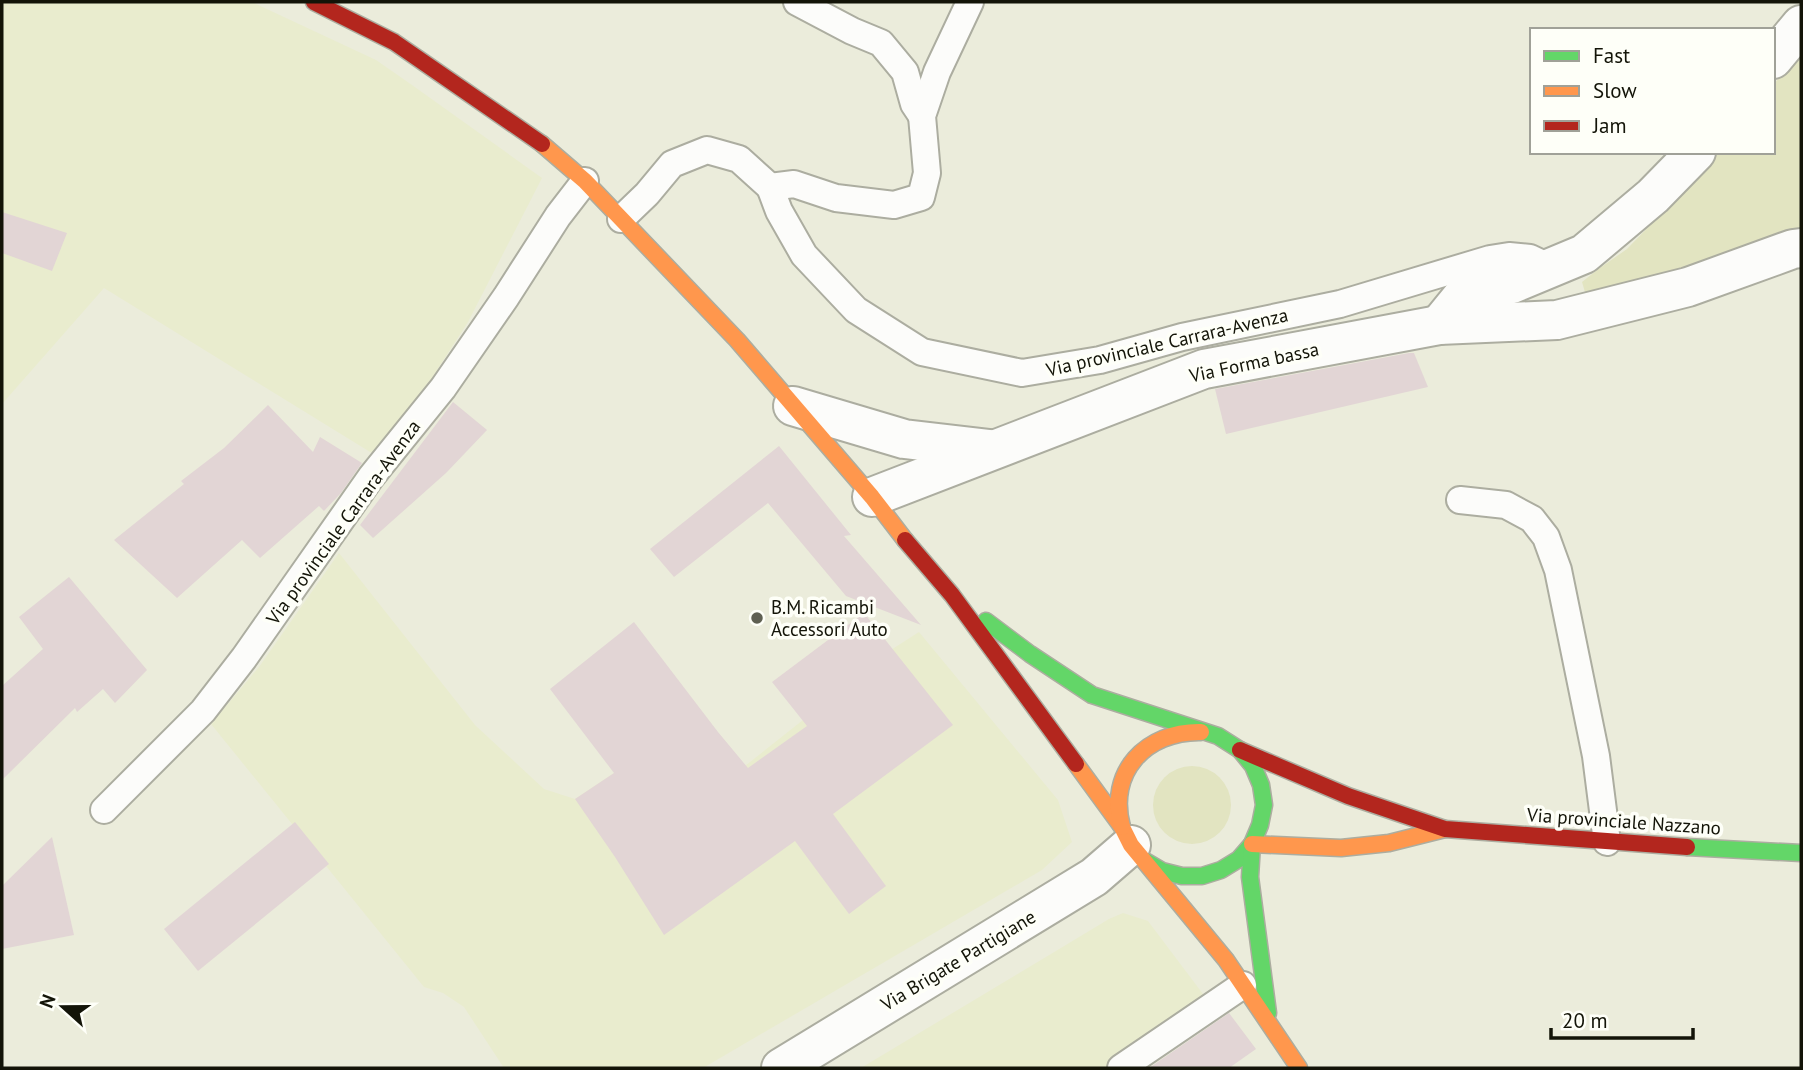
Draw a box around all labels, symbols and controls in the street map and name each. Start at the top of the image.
legend [1530,28,1775,154]
text: Fast [1593,42,1630,69]
text: Slow [1593,77,1637,104]
text: Jam [1592,112,1627,139]
street label: Via provinciale Carrara-Avenza [1043,302,1290,382]
street label: Via Forma bassa [1186,337,1321,388]
street label: Via provinciale Carrara-Avenza [260,415,425,630]
place label: B.M. Ricambi Accessori Auto [771,595,888,641]
marker: B.M. Ricambi Accessori Auto [749,610,765,626]
street label: Via provinciale Nazzano [1525,802,1722,840]
street label: Via Brigate Partigiane [875,904,1040,1016]
north arrow [28,972,98,1042]
text: N [34,991,61,1011]
scale bar [1551,996,1693,1040]
text: 20 m [1562,1007,1608,1034]

